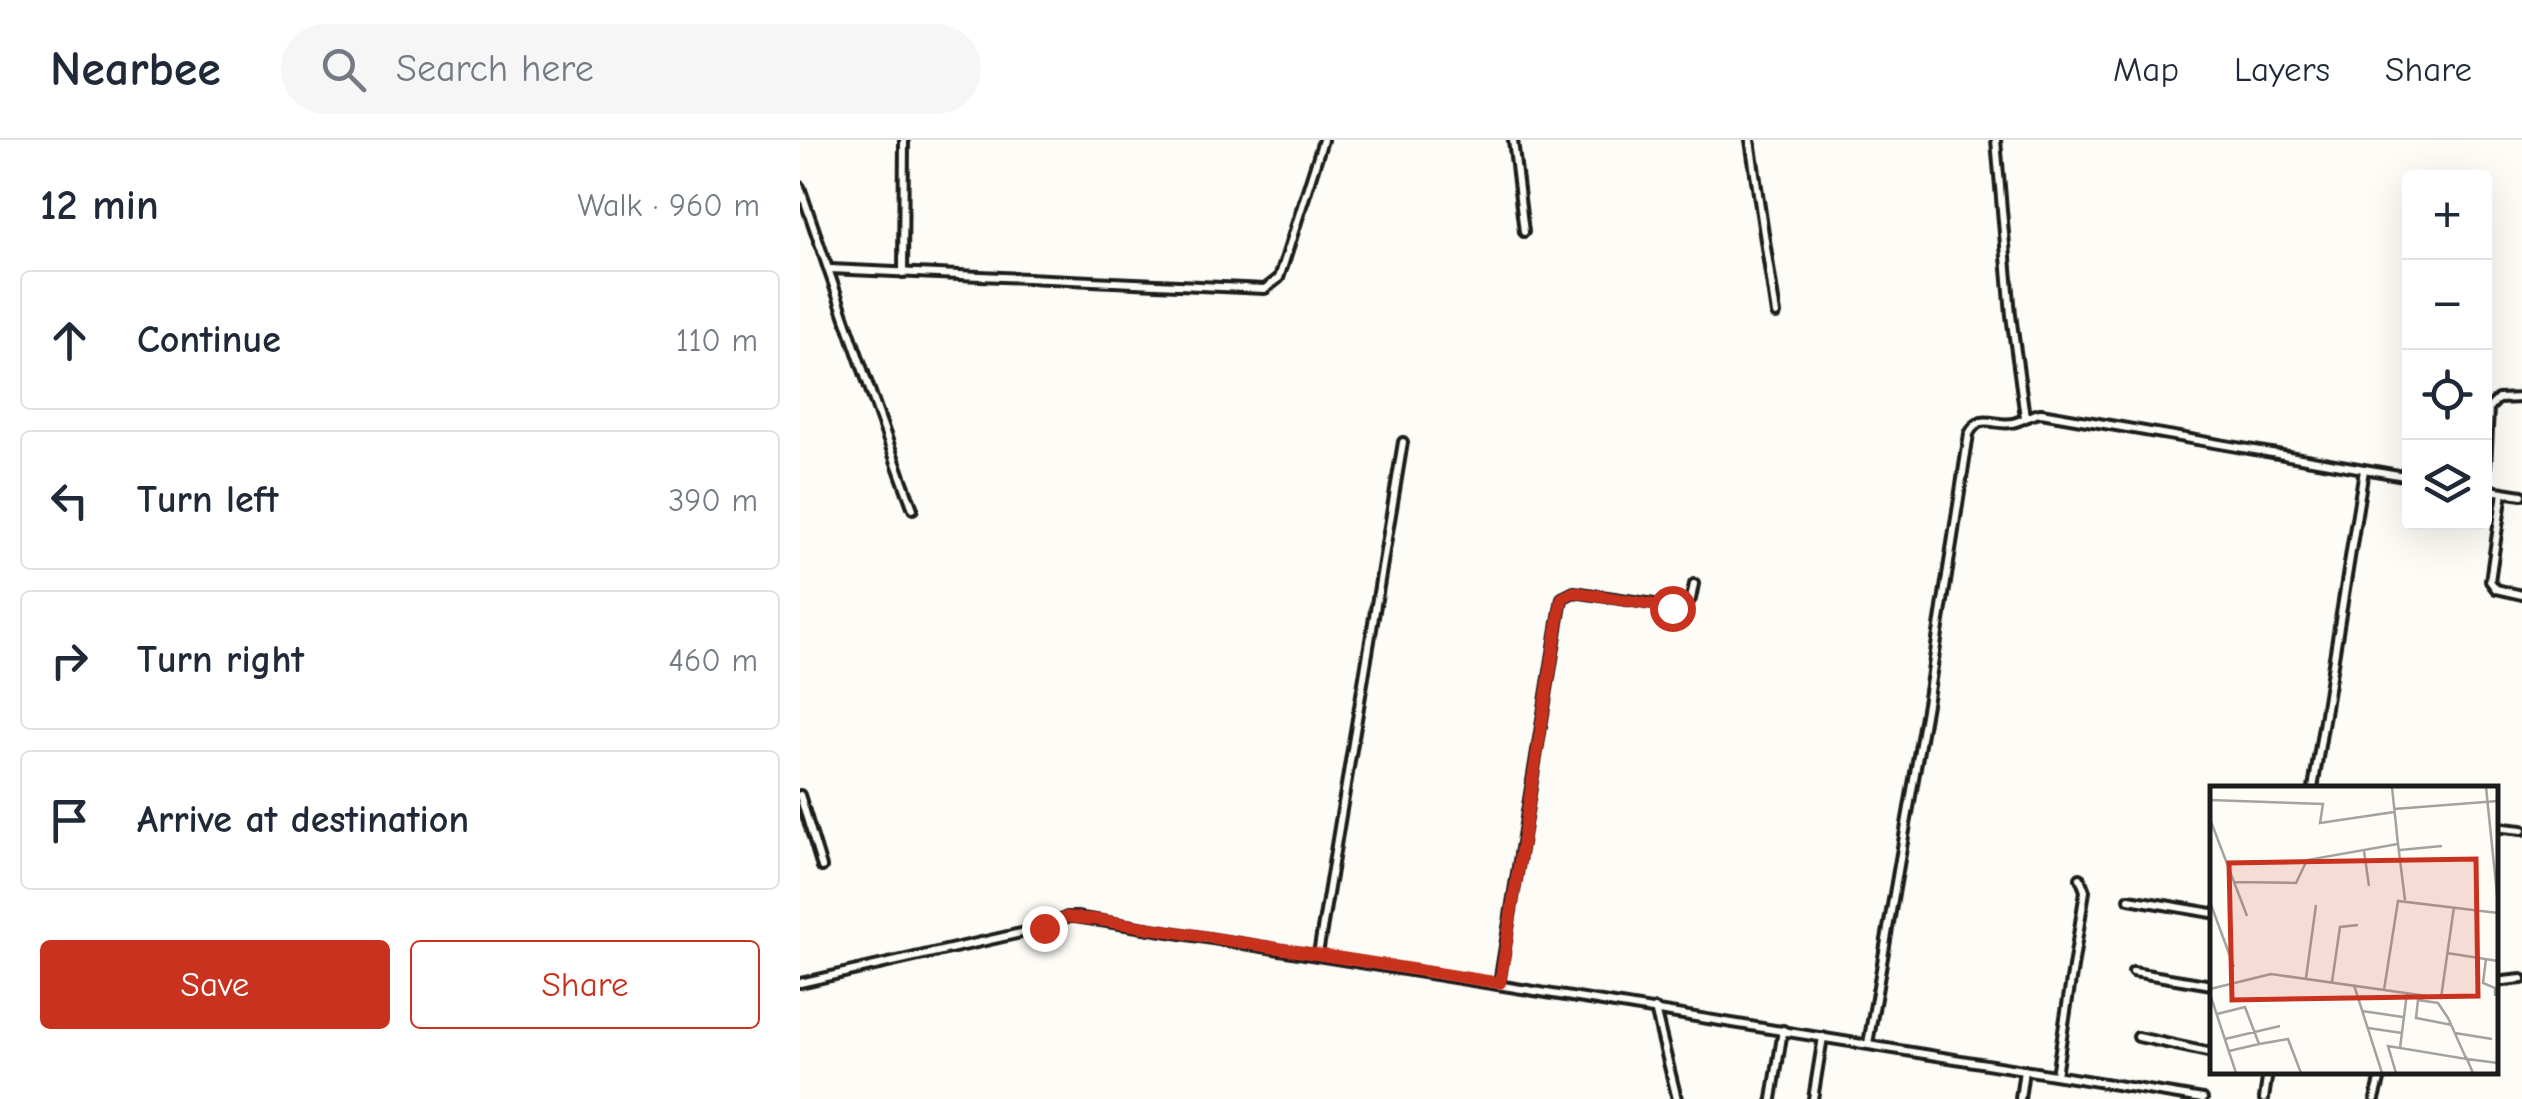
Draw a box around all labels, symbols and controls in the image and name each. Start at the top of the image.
search box [281,24,981,114]
text: Nearbee [50,42,221,97]
icon: search [316,42,371,97]
text: Search here [396,47,594,91]
text: Map [2113,49,2179,90]
text: Layers [2234,49,2330,90]
text: Share [2385,49,2472,90]
map controls [2402,170,2492,530]
button: + [2402,170,2492,260]
text: 12 min [40,181,159,230]
text: Walk · 960 m [577,187,760,224]
button: − [2402,260,2492,350]
icon: ahead [42,313,97,368]
text: Continue [137,318,281,362]
text: 110 m [676,322,758,359]
button: locate [2402,350,2492,440]
button: layers [2402,440,2492,530]
icon: left [42,473,97,528]
text: Turn left [137,478,278,522]
text: 390 m [668,482,758,519]
route start [1650,586,1696,632]
icon: right [42,633,97,688]
text: Turn right [137,638,304,682]
text: 460 m [669,642,758,679]
inset map [2210,786,2497,1074]
icon: arrive [42,793,97,848]
text: Arrive at destination [137,798,469,842]
route end [1022,906,1068,952]
button: Save [40,940,390,1029]
button: Share [410,940,760,1029]

